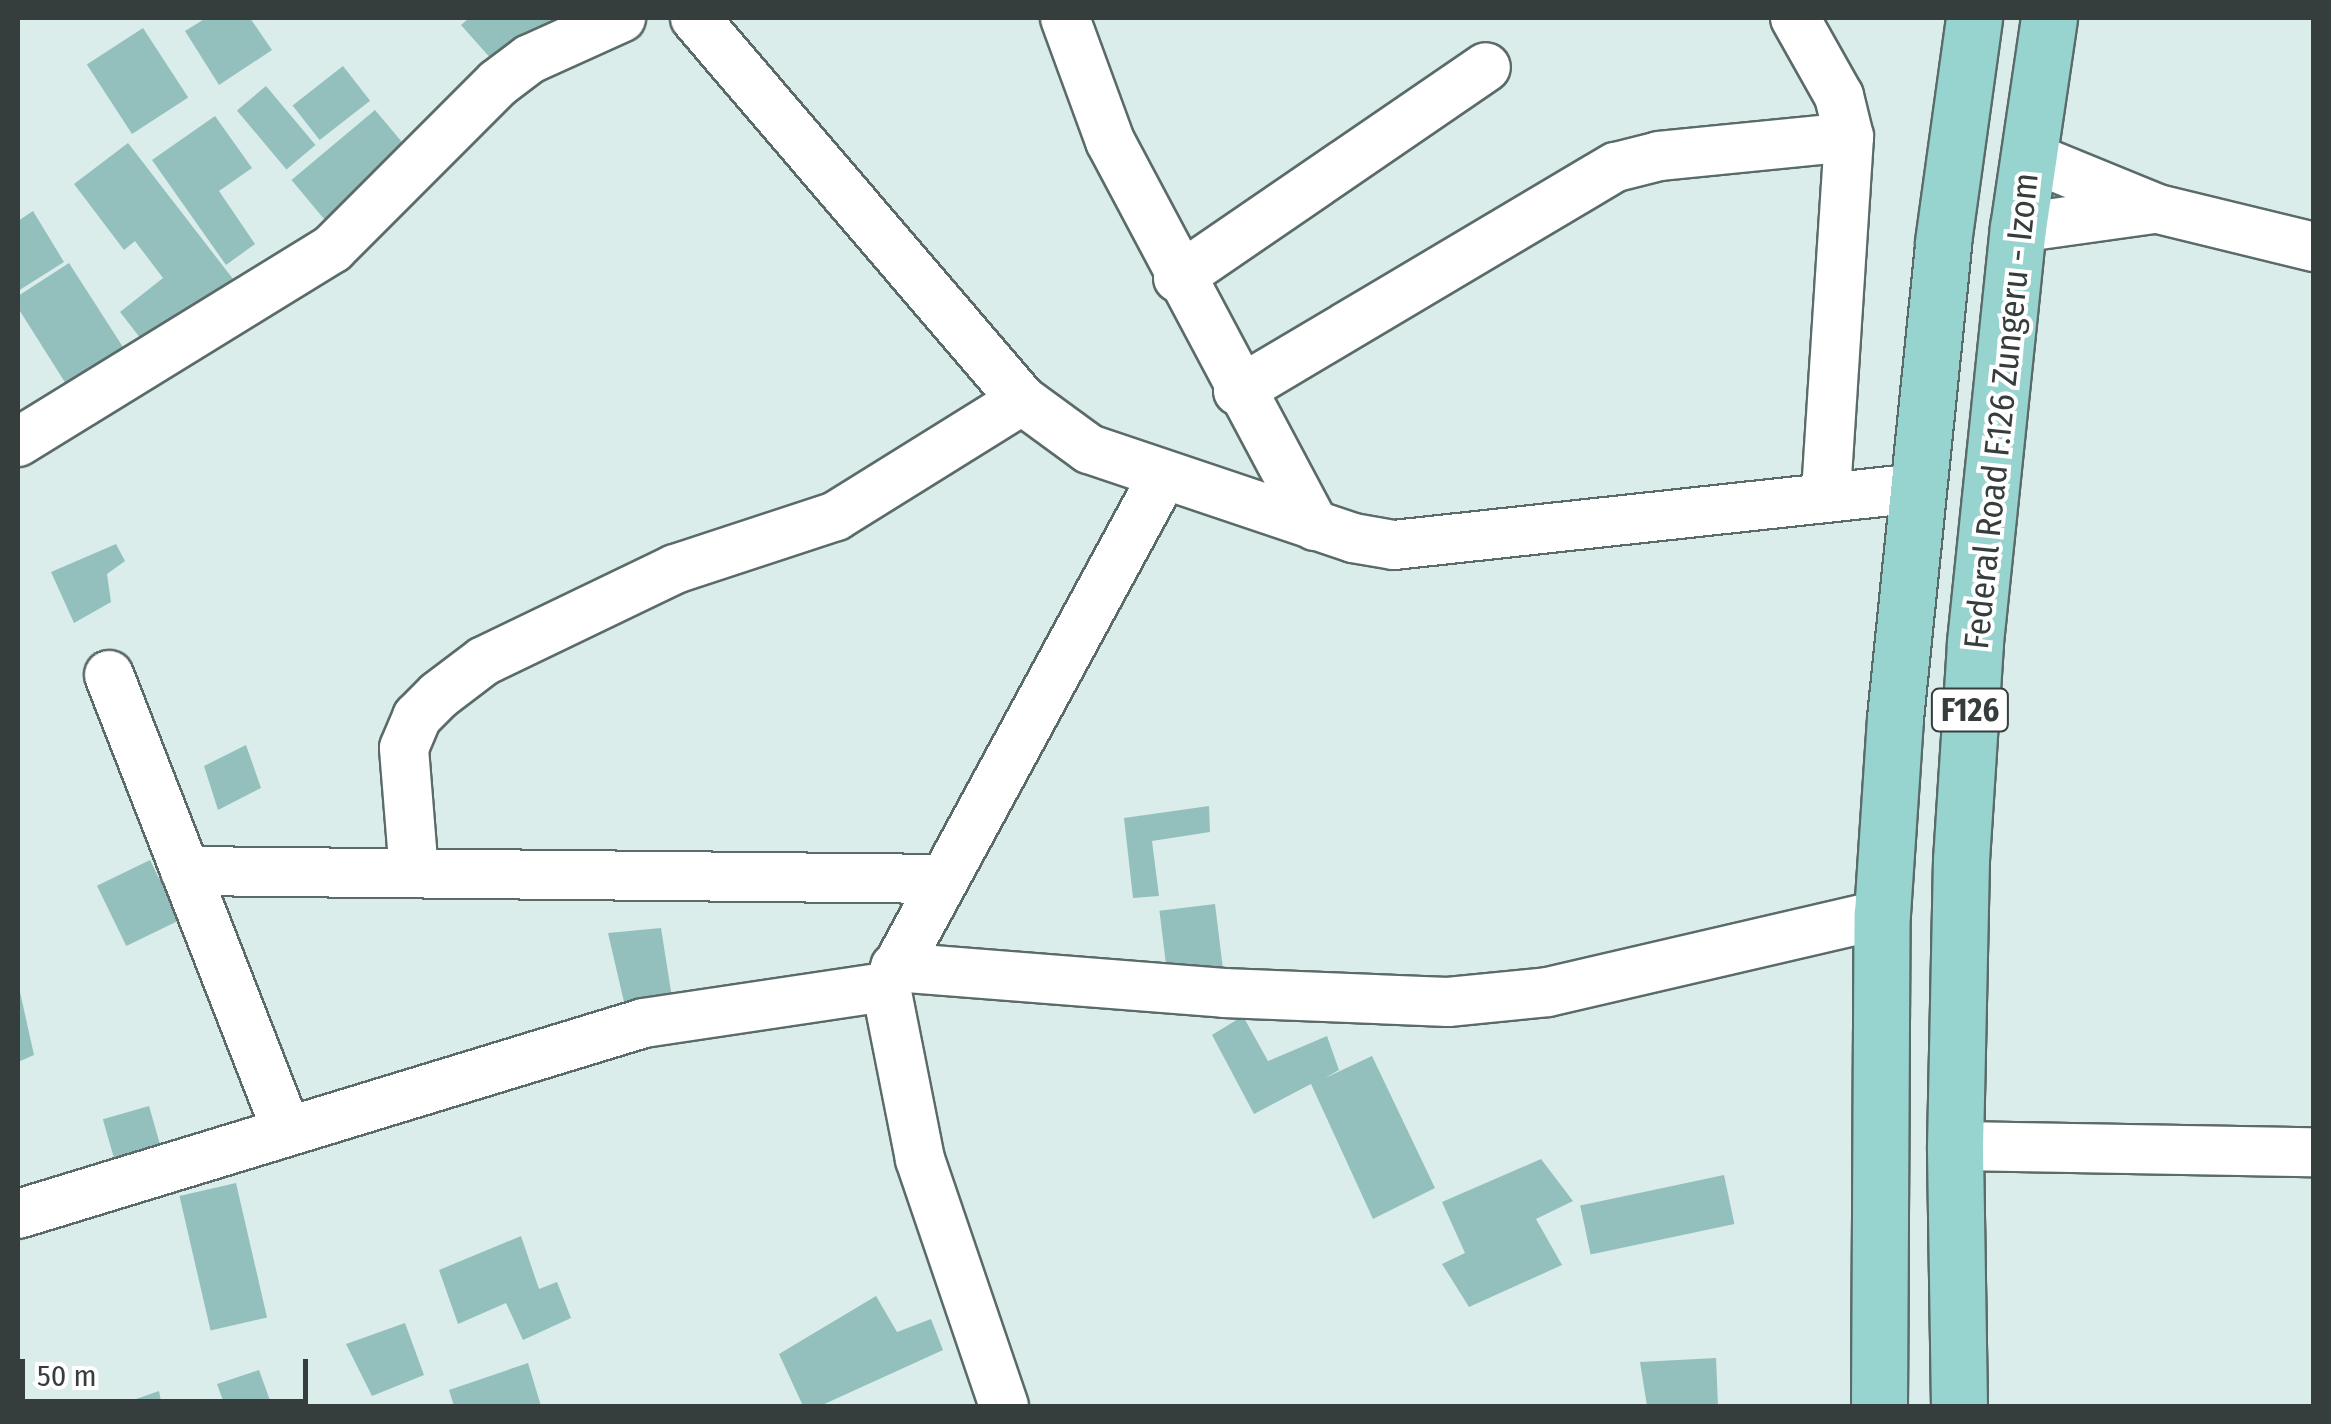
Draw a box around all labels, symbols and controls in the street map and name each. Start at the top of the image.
street label: Federal Road F.126 Zungeru - Izom [1955,171,2047,651]
road number: F126 [1930,683,2010,737]
scale bar [25,1339,312,1401]
text: 50 m [37,1358,97,1394]

